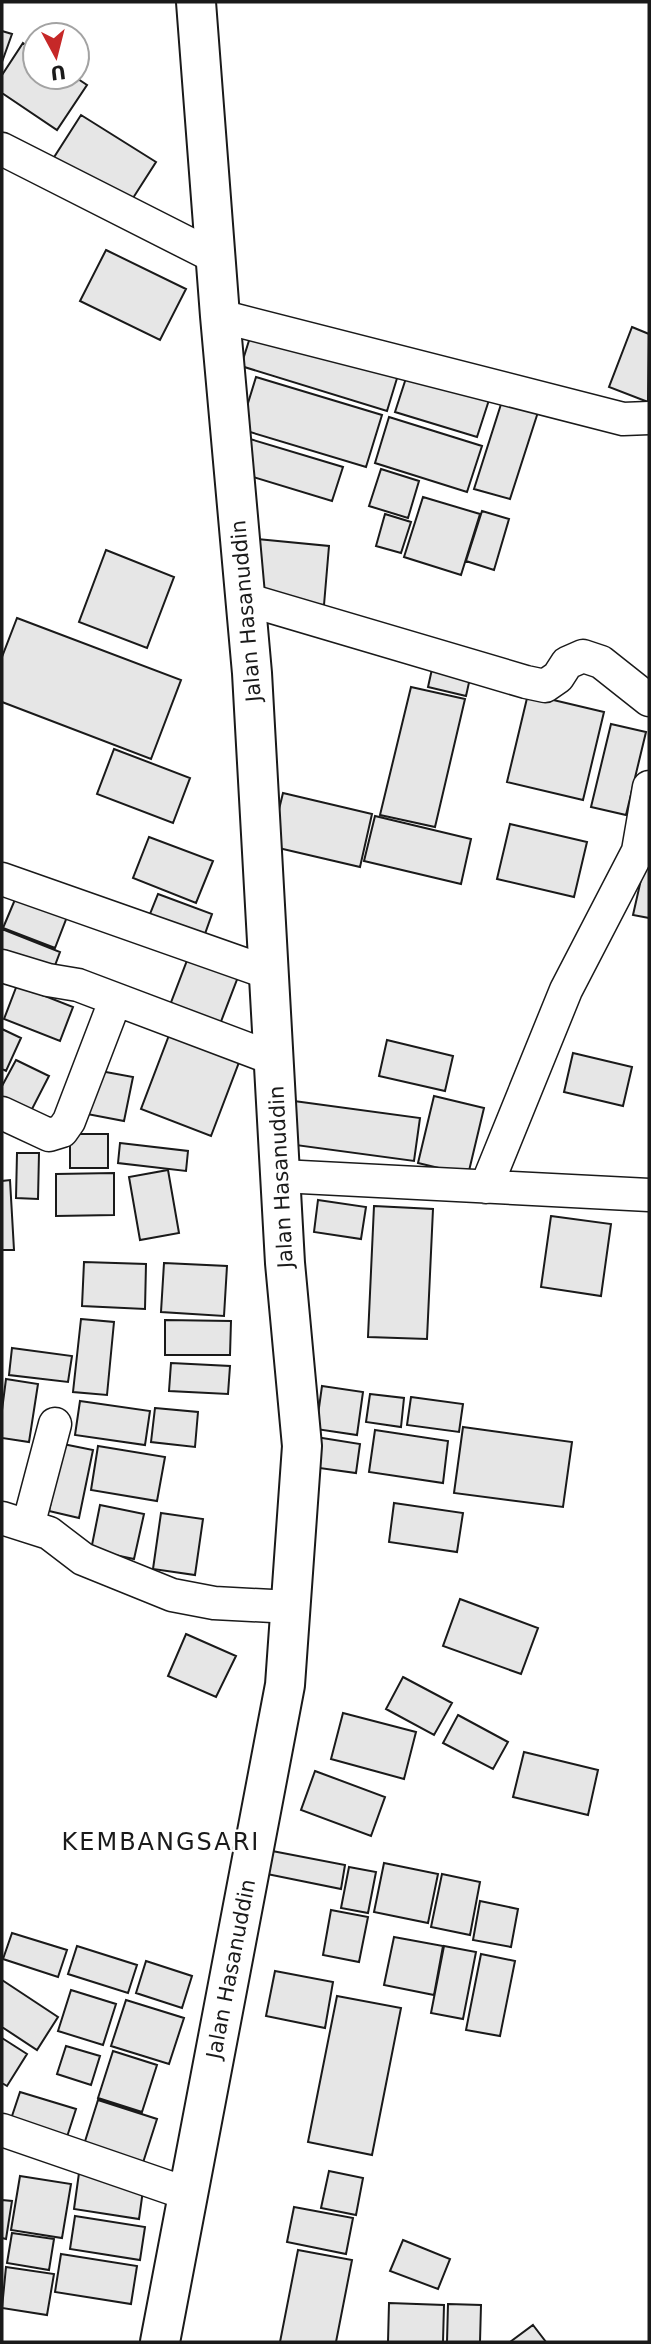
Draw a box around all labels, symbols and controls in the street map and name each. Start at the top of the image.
north arrow [21,21,91,91]
text: U [49,61,67,85]
street label: Jalan Hasanuddin [226,519,266,705]
street label: Jalan Hasanuddin [264,1085,298,1271]
district label: KEMBANGSARI [62,1828,260,1856]
street label: Jalan Hasanuddin [201,1877,260,2063]

